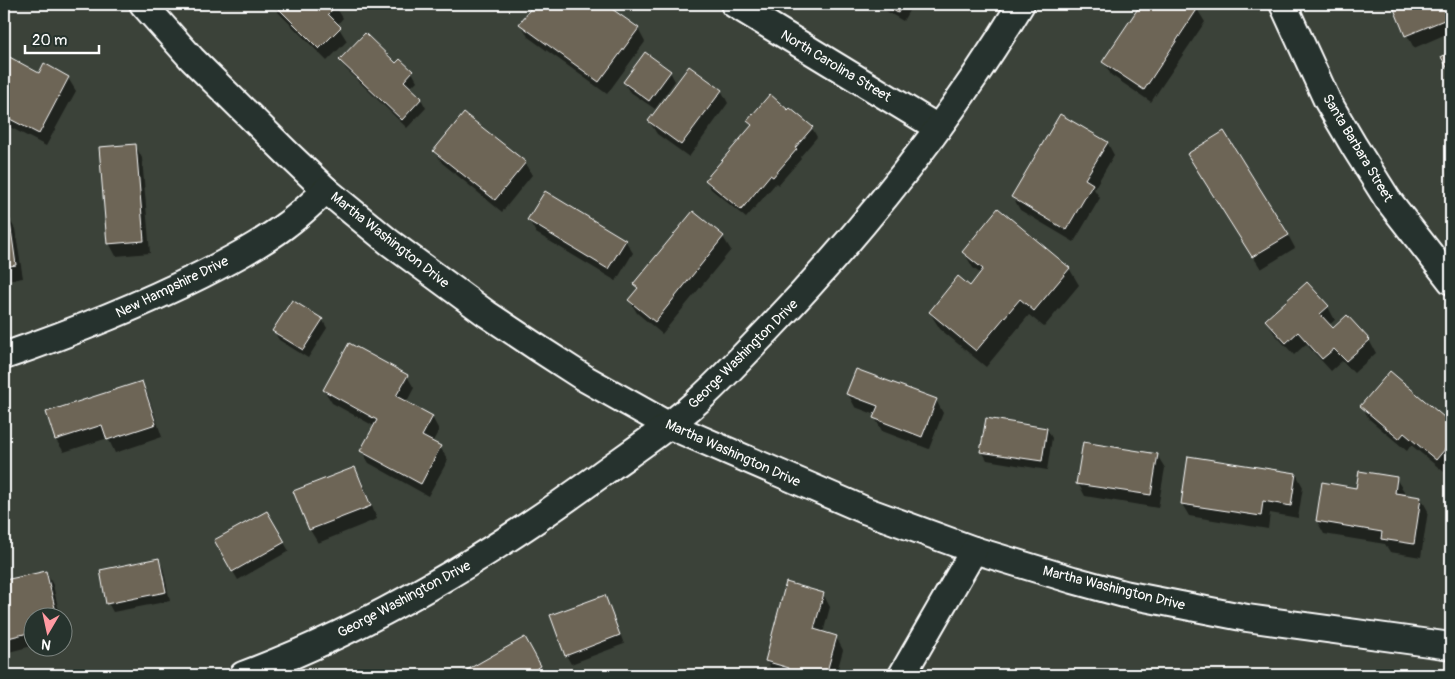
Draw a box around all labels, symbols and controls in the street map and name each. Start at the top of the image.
scale bar [25,22,99,54]
street label: North Carolina Street [778,26,895,106]
text: 20 m [32,31,67,50]
street label: Santa Barbara Street [1319,91,1397,205]
street label: Martha Washington Drive [327,188,453,292]
street label: New Hampshire Drive [113,252,231,322]
street label: George Washington Drive [685,295,802,412]
street label: Martha Washington Drive [663,416,803,490]
street label: George Washington Drive [335,557,474,641]
street label: Martha Washington Drive [1041,562,1187,614]
north arrow [22,606,72,656]
text: N [40,635,52,653]

